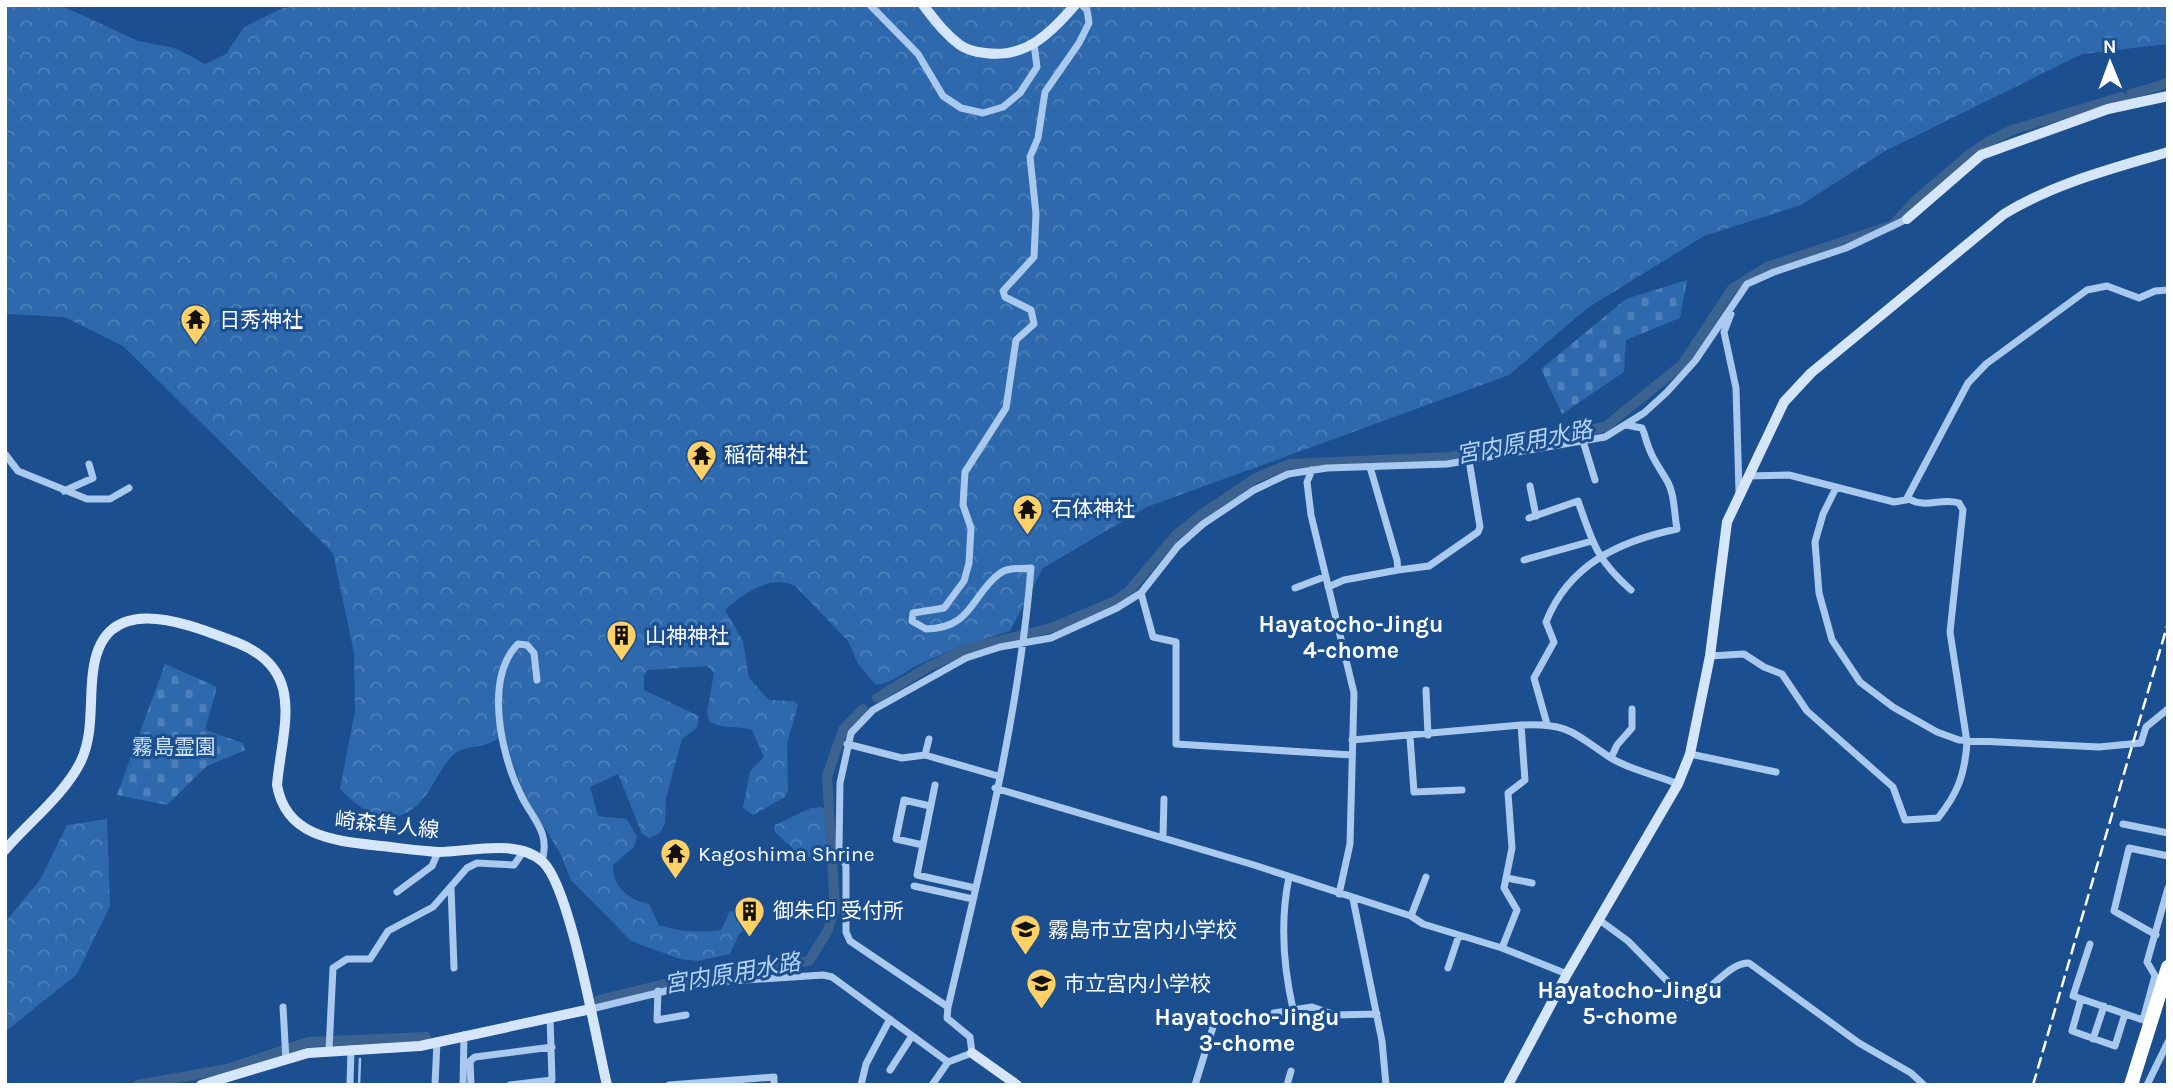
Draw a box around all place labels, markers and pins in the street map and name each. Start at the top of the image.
temple icon: 日秀神社 [179,303,213,347]
place label: 日秀神社 [219,308,303,332]
temple icon: 稲荷神社 [684,438,718,482]
place label: 稲荷神社 [724,443,808,467]
temple icon: 石体神社 [1011,492,1045,536]
place label: 石体神社 [1051,497,1135,521]
building icon: 山神神社 [605,619,639,663]
place label: 山神神社 [645,624,729,648]
temple icon: Kagoshima Shrine [658,837,692,881]
place label: Kagoshima Shrine [698,842,874,866]
building icon: 御朱印 受付所 [733,894,767,938]
place label: 御朱印 受付所 [773,899,904,923]
school or university icon: 霧島市立宮内小学校 [1008,913,1042,957]
place label: 霧島市立宮内小学校 [1048,918,1237,942]
school or university icon: 市立宮内小学校 [1024,967,1058,1011]
place label: 市立宮内小学校 [1064,972,1211,996]

